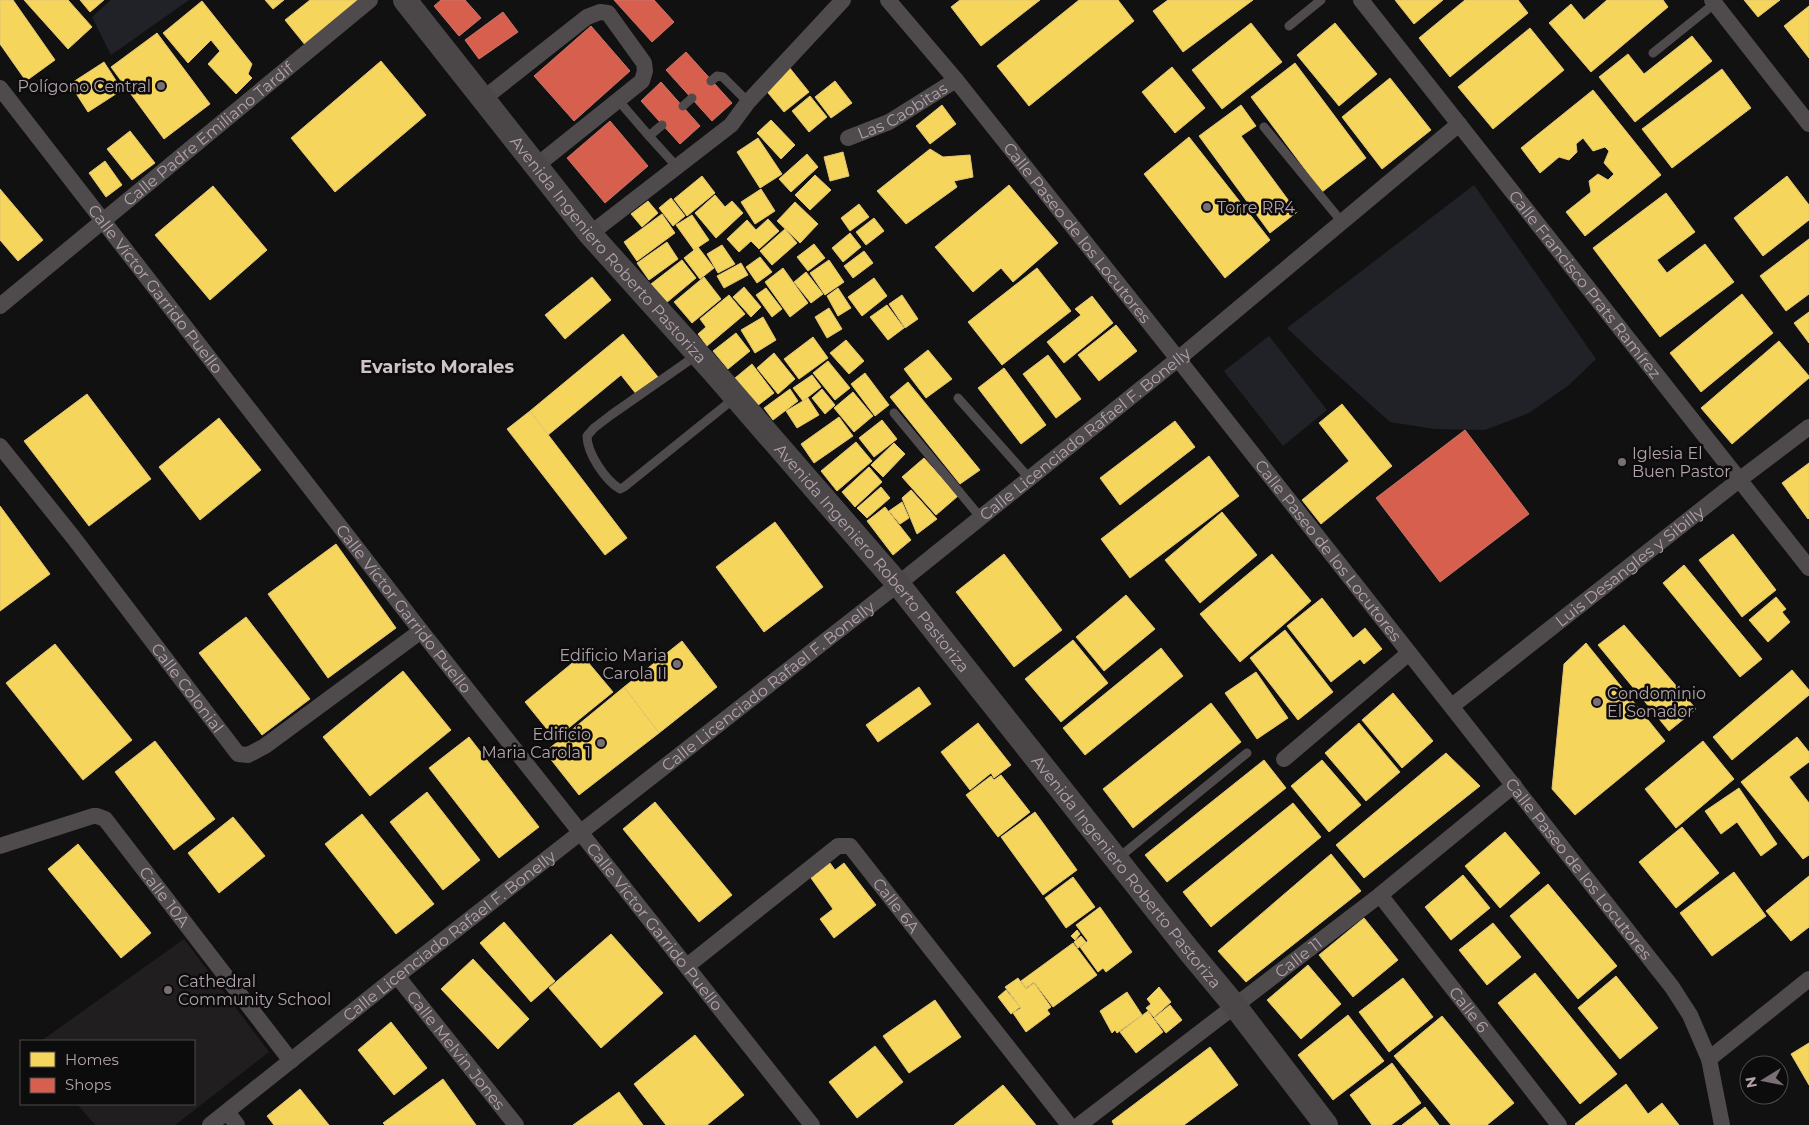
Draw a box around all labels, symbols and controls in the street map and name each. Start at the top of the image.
street label: Calle Padre Emiliano Tardif [119,58,298,210]
place label: Polígono Central [18,77,151,96]
street label: Las Caobitas [855,79,951,143]
marker: Polígono Central [155,80,167,92]
street label: Avenida Ingeniero Roberto Pastoriza [506,132,710,367]
street label: Calle Paseo de los Locutores [999,139,1155,327]
street label: Calle Francisco Prats Ramírez [1505,187,1665,382]
place label: Torre RR4 [1217,198,1296,217]
street label: Calle Víctor Garrido Puello [84,201,227,377]
marker: Torre RR4 [1201,201,1213,213]
street label: Calle Licenciado Rafael F. Bonelly [976,343,1195,525]
district label: Evaristo Morales [360,356,514,378]
street label: Avenida Ingeniero Roberto Pastoriza [771,440,973,676]
place label: Iglesia El Buen Pastor [1632,444,1731,481]
street label: Calle Paseo de los Locutores [1251,456,1406,645]
marker: Iglesia El Buen Pastor [1616,456,1628,468]
street label: Luis Desangles y Sibilly [1552,502,1708,631]
street label: Calle Víctor Garrido Puello [332,521,475,697]
street label: Calle Licenciado Rafael F. Bonelly [658,597,879,775]
street label: Calle Colonial [147,639,227,737]
place label: Edificio Maria Carola II [559,646,667,683]
marker: Edificio Maria Carola II [671,658,683,670]
place label: Condominio El Sonador [1607,684,1706,721]
marker: Condominio El Sonador [1591,696,1603,708]
place label: Edificio Maria Carola 1 [481,725,591,762]
marker: Edificio Maria Carola 1 [595,737,607,749]
street label: Avenida Ingeniero Roberto Pastoriza [1028,752,1225,992]
street label: Calle Paseo de los Locutores [1501,774,1656,964]
street label: Calle Víctor Garrido Puello [582,839,727,1015]
street label: Calle Licenciado Rafael F. Bonelly [339,846,560,1025]
street label: Calle 10A [135,863,194,931]
street label: Calle 6A [869,874,924,937]
street label: Calle 11 [1271,934,1326,982]
place label: Cathedral Community School [178,972,331,1009]
street label: Calle 6 [1445,983,1493,1037]
marker: Cathedral Community School [162,984,174,996]
street label: Calle Melvin Jones [403,987,509,1114]
legend [20,1040,195,1105]
text: Homes [65,1050,119,1069]
north arrow [1739,1055,1789,1105]
text: Shops [65,1075,111,1094]
text: N [1741,1075,1761,1089]

